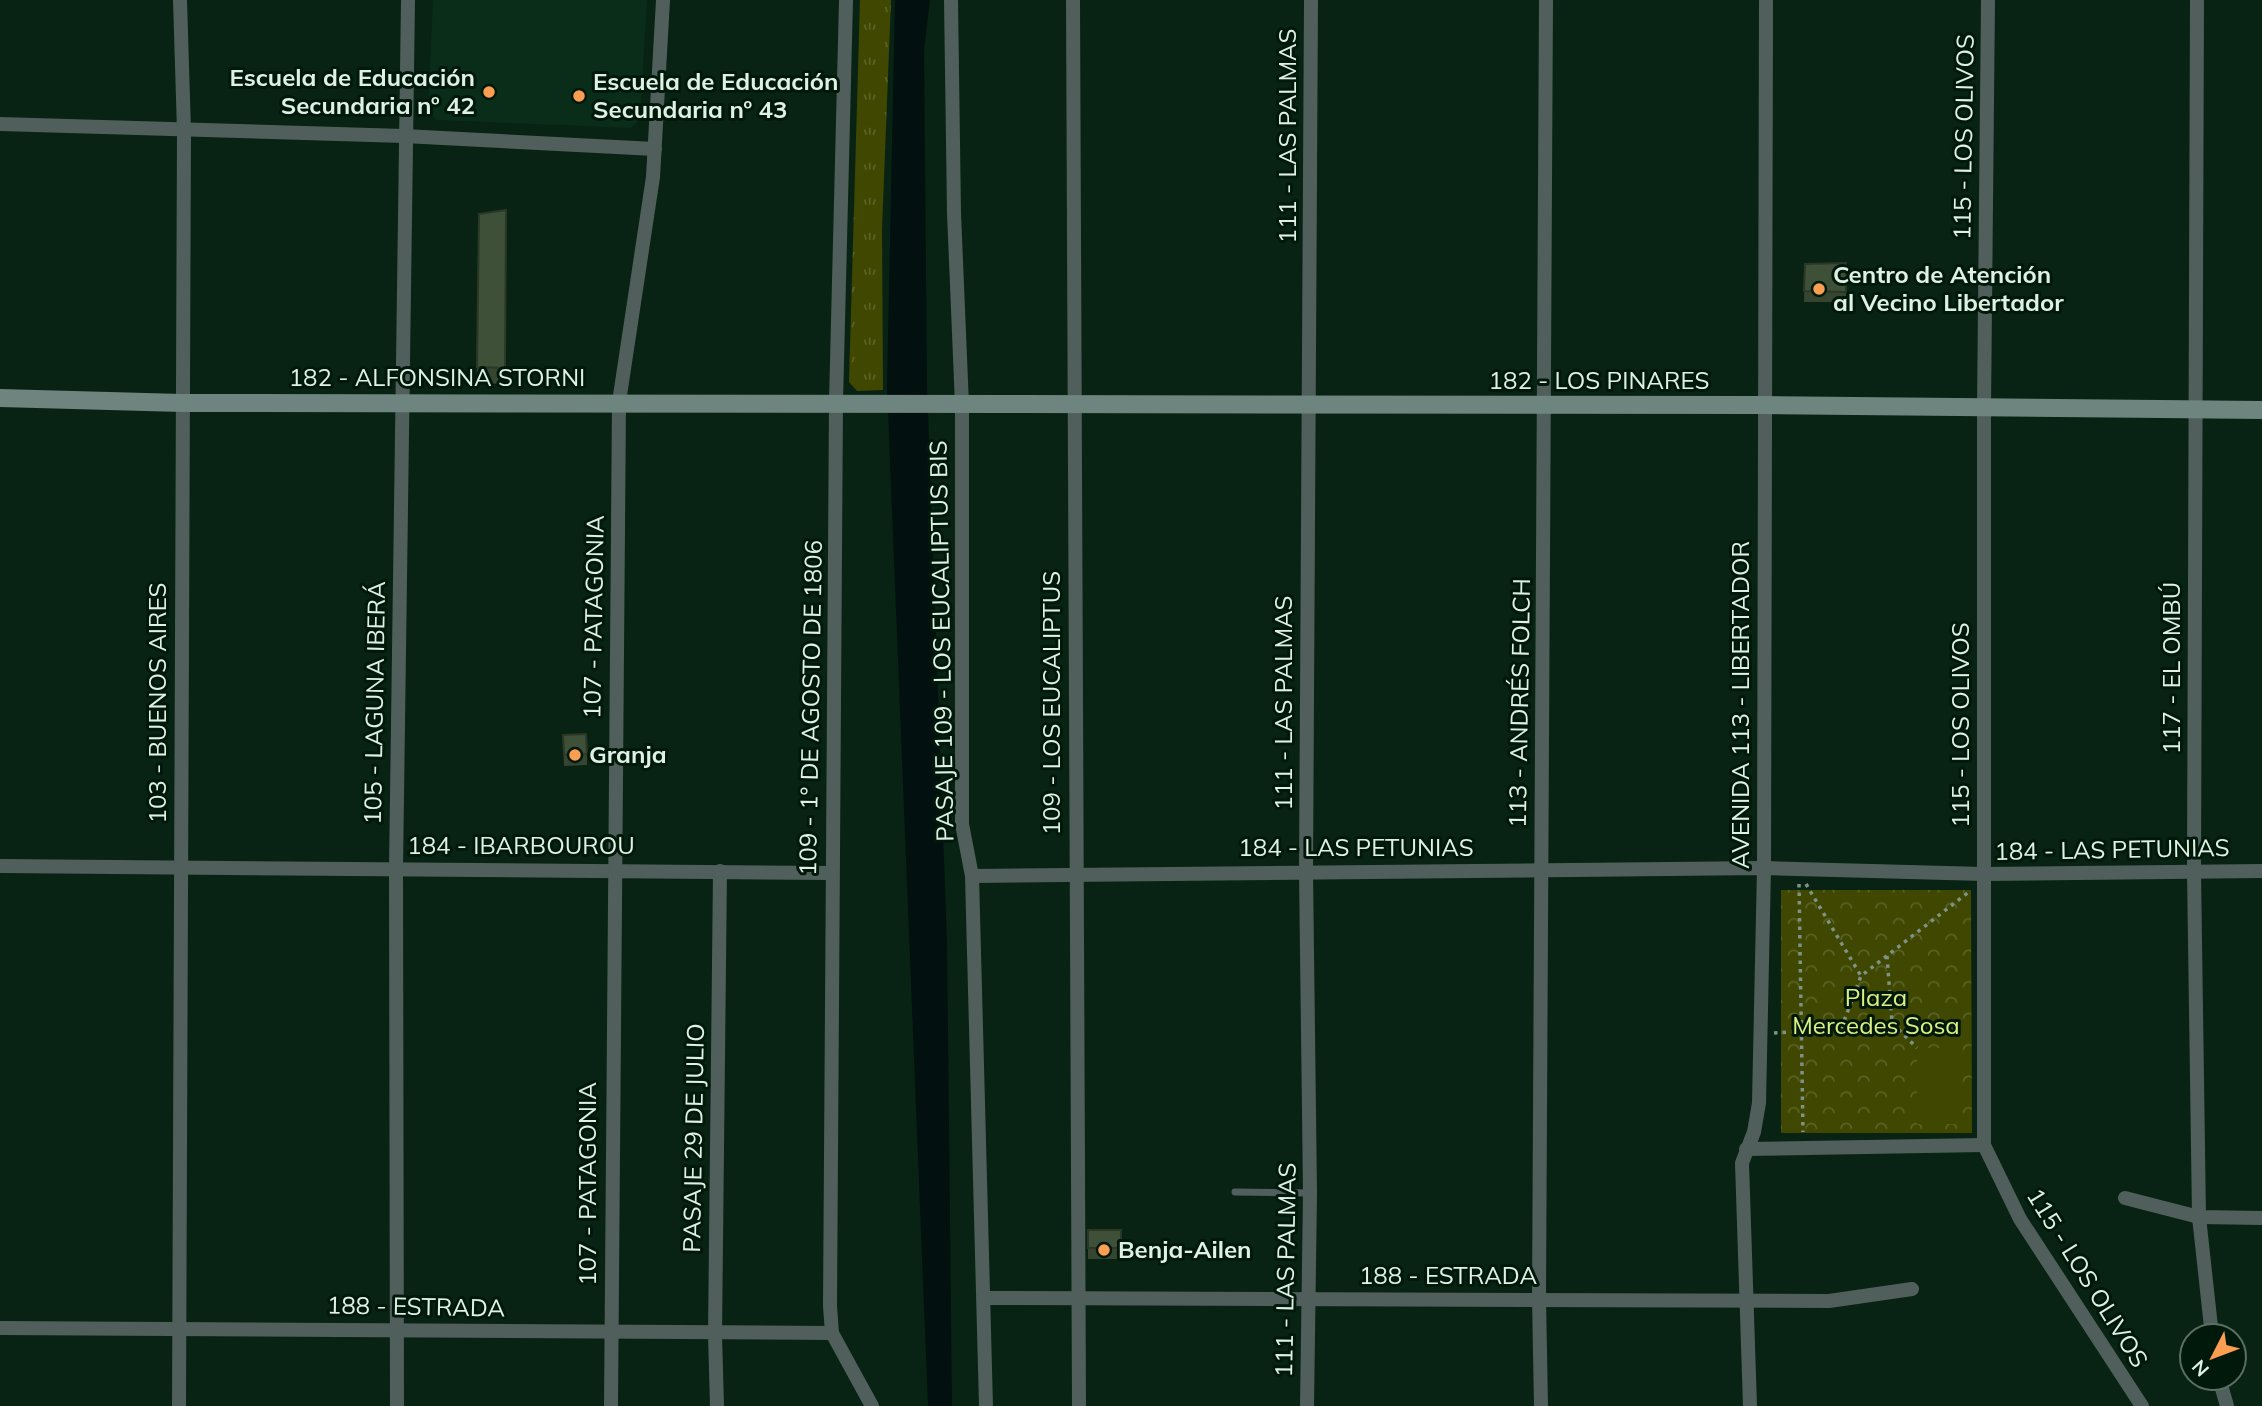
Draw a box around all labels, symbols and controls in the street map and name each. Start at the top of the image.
street label: 111 - LAS PALMAS [1272,29,1302,243]
street label: 115 - LOS OLIVOS [1946,34,1980,240]
place label: Escuela de Educación Secundaria nº 42 [230,62,475,120]
place label: Escuela de Educación Secundaria nº 43 [593,66,838,124]
marker: Escuela de Educación Secundaria nº 42 [481,84,497,100]
marker: Escuela de Educación Secundaria nº 43 [571,88,587,104]
place label: Centro de Atención al Vecino Libertador [1833,259,2064,317]
marker: Centro de Atención al Vecino Libertador [1811,281,1827,297]
street label: 182 - ALFONSINA STORNI [289,362,585,392]
street label: 182 - LOS PINARES [1489,365,1709,395]
street label: PASAJE 109 - LOS EUCALIPTUS BIS [923,440,959,842]
street label: 107 - PATAGONIA [576,515,610,719]
street label: 109 - 1° DE AGOSTO DE 1806 [792,540,828,876]
street label: AVENIDA 113 - LIBERTADOR [1725,541,1755,869]
street label: 109 - LOS EUCALIPTUS [1036,571,1066,835]
street label: 113 - ANDRÉS FOLCH [1502,578,1536,828]
street label: 105 - LAGUNA IBERÁ [357,581,391,825]
street label: 117 - EL OMBÚ [2156,582,2186,754]
street label: 103 - BUENOS AIRES [142,583,172,823]
street label: 111 - LAS PALMAS [1268,596,1298,810]
street label: 115 - LOS OLIVOS [1945,622,1975,828]
place label: Granja [589,739,667,769]
marker: Granja [567,747,583,763]
street label: 184 - IBARBOUROU [407,830,635,860]
street label: 184 - LAS PETUNIAS [1238,832,1474,862]
street label: 184 - LAS PETUNIAS [1994,832,2230,866]
park label: Plaza Mercedes Sosa [1792,982,1960,1040]
street label: PASAJE 29 DE JULIO [676,1023,710,1253]
street label: 107 - PATAGONIA [572,1082,602,1286]
street label: 111 - LAS PALMAS [1268,1162,1302,1378]
street label: 115 - LOS OLIVOS [2021,1182,2155,1373]
place label: Benja-Ailen [1118,1234,1252,1264]
marker: Benja-Ailen [1096,1242,1112,1258]
street label: 188 - ESTRADA [1359,1260,1537,1290]
street label: 188 - ESTRADA [327,1289,506,1323]
north arrow [2178,1322,2248,1392]
text: N [2187,1355,2214,1382]

